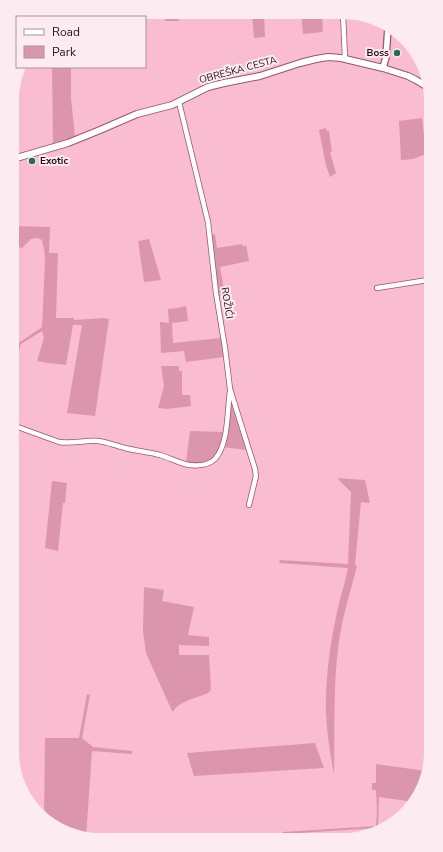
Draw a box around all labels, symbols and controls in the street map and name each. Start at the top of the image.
legend [16,16,146,68]
text: Road [52,24,80,40]
text: Park [52,44,77,60]
place label: Boss [367,46,389,60]
marker: Boss [392,48,402,58]
street label: OBREŠKA CESTA [198,53,279,87]
place label: Exotic [40,154,68,168]
marker: Exotic [27,156,37,166]
street label: ROŽIĆI [218,286,236,320]

